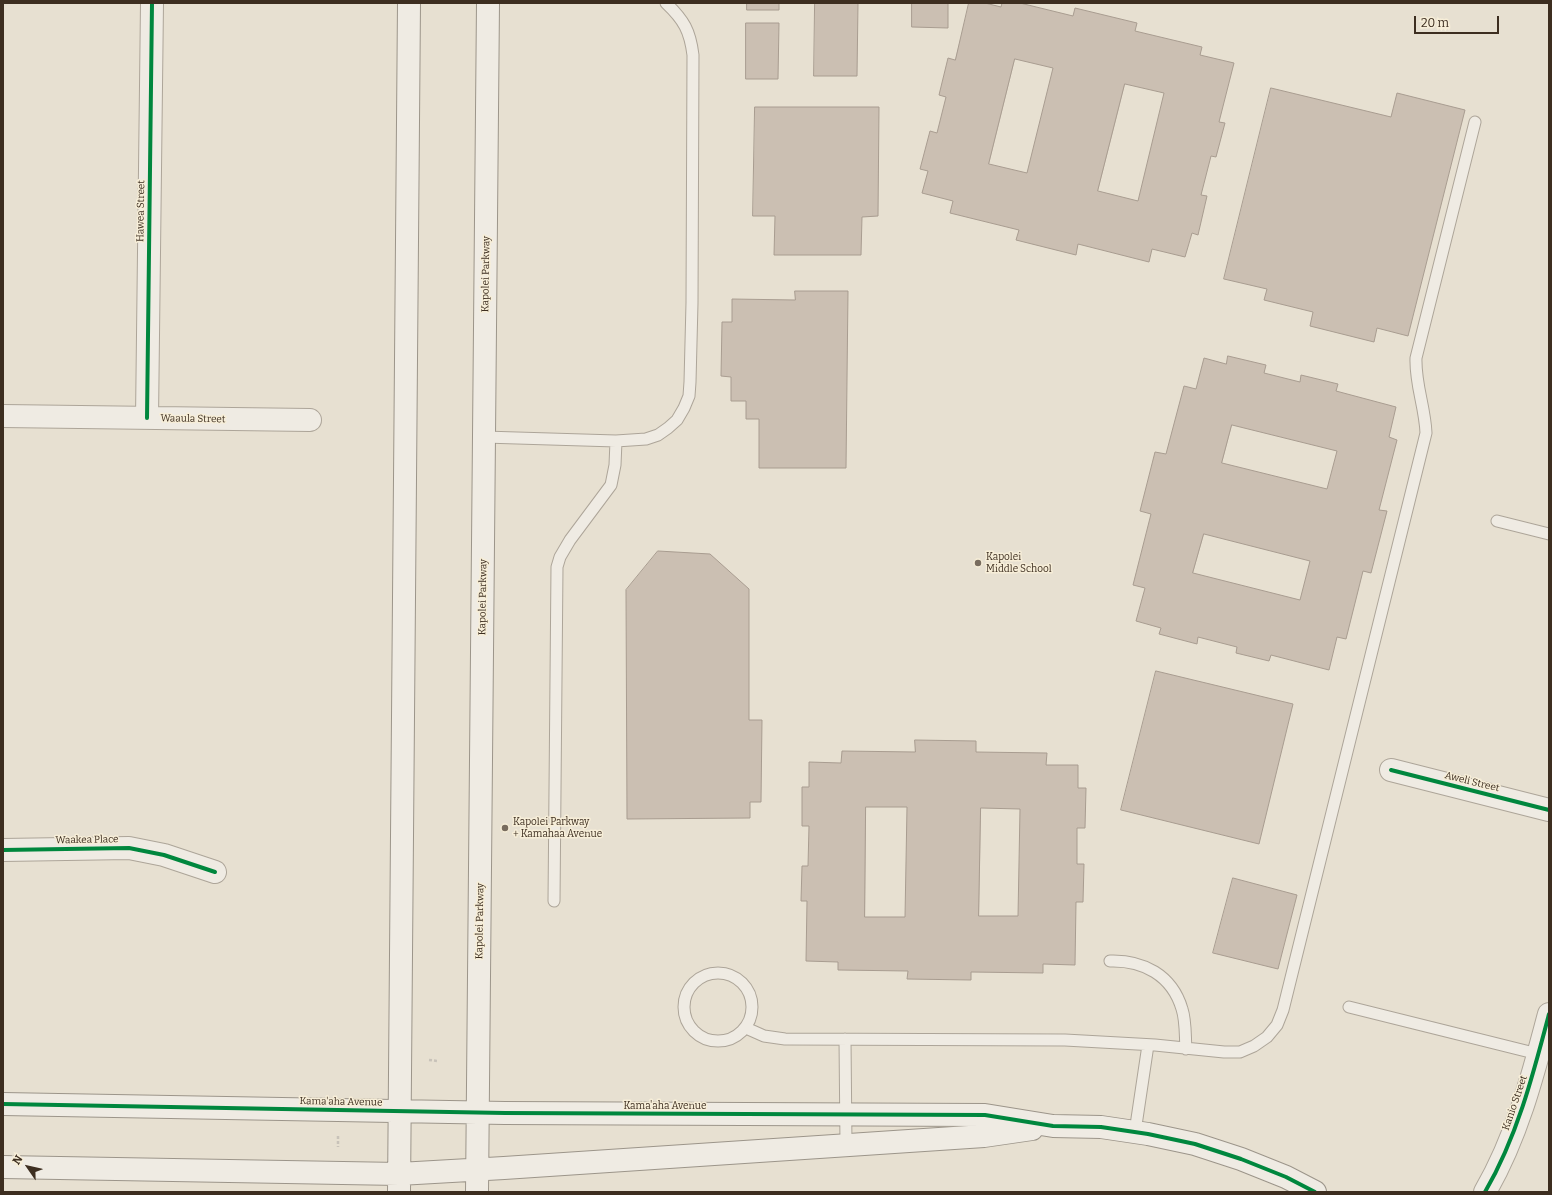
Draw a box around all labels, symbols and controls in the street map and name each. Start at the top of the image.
scale bar [1416,8,1501,34]
text: 20 m [1421,16,1449,30]
street label: Hawea Street [134,180,148,242]
street label: Kapolei Parkway [479,236,493,312]
street label: Waaula Street [160,412,226,426]
place label: Kapolei Middle School [986,551,1052,574]
marker: Kapolei Middle School [973,558,983,568]
street label: Kapolei Parkway [476,559,490,635]
street label: Aweli Street [1443,769,1501,795]
place label: Kapolei Parkway + Kamahaa Avenue [513,816,602,840]
marker: Kapolei Parkway + Kamahaa Avenue [500,823,510,833]
street label: Waakea Place [55,833,119,847]
street label: Kapolei Parkway [473,883,487,959]
street label: Kanio Street [1500,1074,1530,1132]
street label: Kama'aha Avenue [299,1095,383,1109]
street label: Kama'aha Avenue [623,1100,707,1112]
north arrow [8,1147,48,1187]
text: N [10,1153,25,1167]

